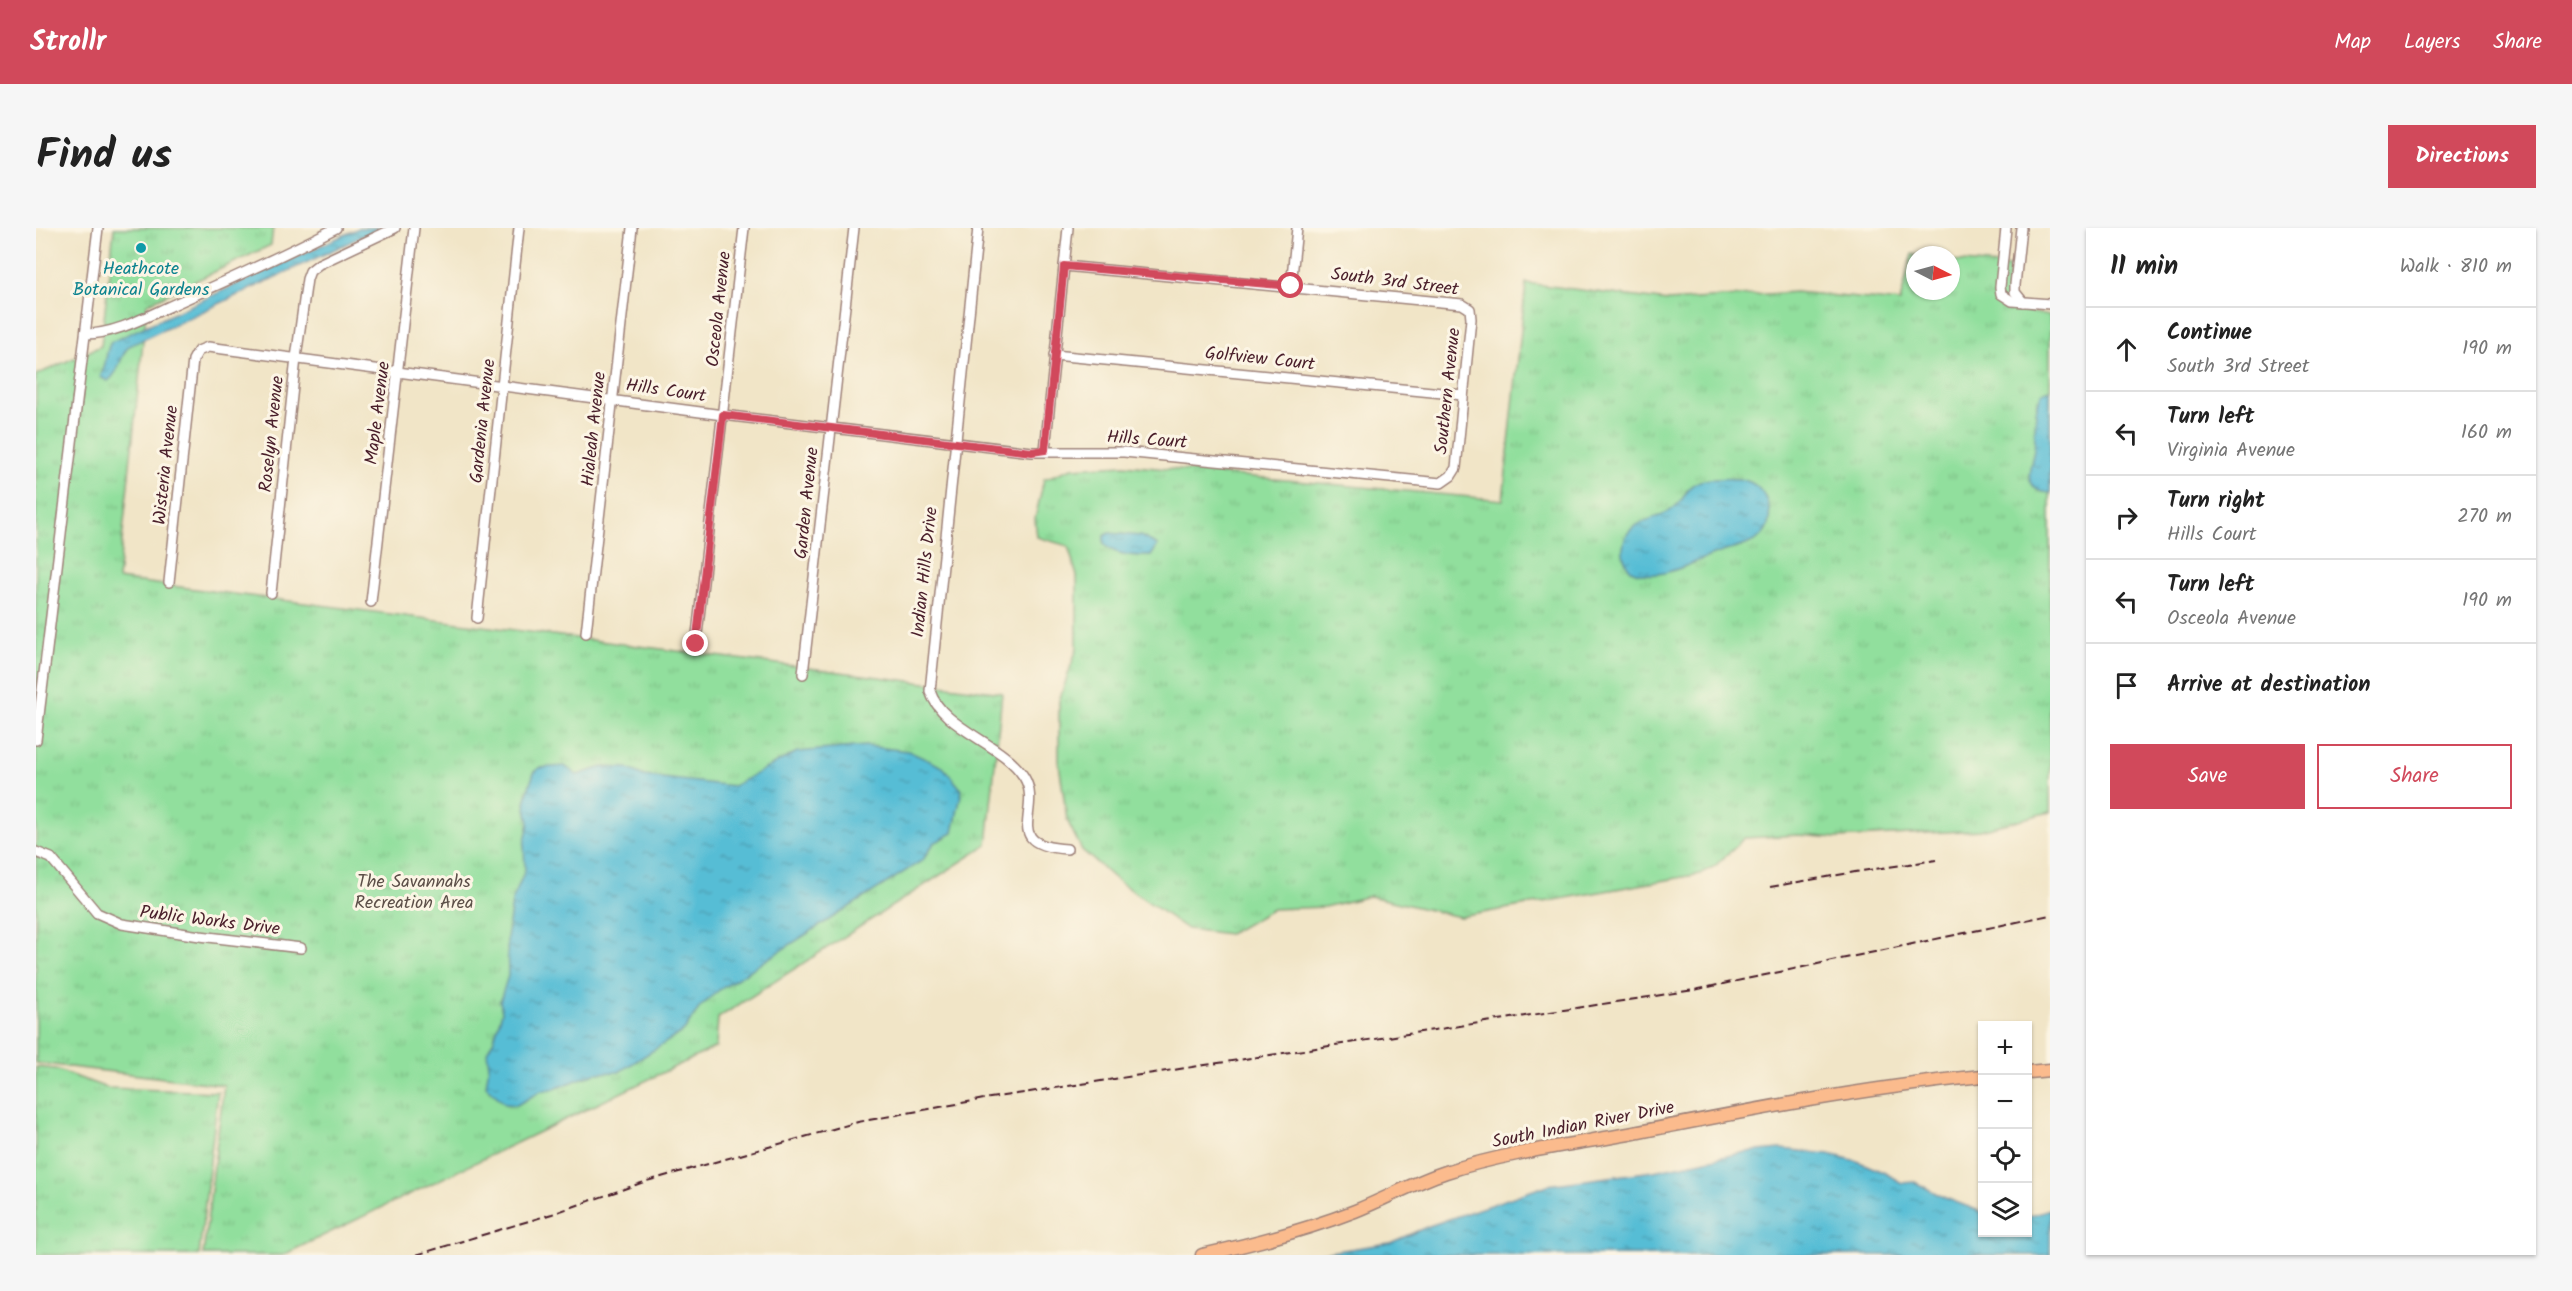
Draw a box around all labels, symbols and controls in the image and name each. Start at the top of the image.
text: Strollr [30,20,106,65]
text: Map [2334,26,2371,59]
text: Layers [2404,26,2460,59]
text: Share [2493,26,2542,59]
text: Find us [36,123,172,190]
button: Directions [2388,125,2536,188]
marker: Heathcote Botanical Gardens [134,241,148,255]
north arrow [1906,246,1960,300]
text: 11 min [2110,246,2178,288]
street label: Osceola Avenue [699,250,740,368]
text: Walk · 810 m [2400,251,2512,283]
place label: Heathcote Botanical Gardens [73,255,210,305]
street label: South 3rd Street [1329,260,1461,305]
route start [1277,272,1303,298]
text: Continue [2167,316,2252,351]
street label: Southern Avenue [1427,327,1470,456]
icon: ahead [2110,333,2143,366]
text: 190 m [2462,333,2512,365]
street label: Golfview Court [1204,339,1317,380]
text: South 3rd Street [2167,351,2310,383]
street label: Gardenia Avenue [463,357,504,485]
street label: Maple Avenue [358,360,399,467]
street label: Hialeah Avenue [574,370,615,488]
street label: Hills Court [624,372,709,412]
street label: Roselyn Avenue [252,374,293,494]
text: Turn left [2167,400,2254,435]
street label: Wisteria Avenue [146,404,187,526]
icon: left [2110,417,2143,450]
text: 160 m [2461,417,2512,449]
street label: Hills Court [1106,423,1189,458]
text: Virginia Avenue [2167,435,2295,467]
street label: Garden Avenue [787,446,828,561]
text: Turn right [2167,484,2265,519]
icon: right [2110,501,2143,534]
text: 270 m [2457,501,2512,533]
street label: Indian Hills Drive [904,505,947,639]
text: Hills Court [2167,519,2257,551]
text: Turn left [2167,568,2254,603]
icon: left [2110,585,2143,618]
text: 190 m [2462,585,2512,617]
text: Osceola Avenue [2167,603,2296,635]
route end [682,630,708,656]
text: Arrive at destination [2167,668,2370,703]
icon: arrive [2110,669,2143,702]
button: Save [2110,744,2305,809]
button: Share [2317,744,2512,809]
park label: The Savannahs Recreation Area [355,868,473,918]
street label: Public Works Drive [138,899,281,944]
map controls [1978,1021,2032,1237]
button: + [1978,1021,2032,1075]
button: − [1978,1075,2032,1129]
street label: South Indian River Drive [1490,1094,1677,1157]
button: locate [1978,1129,2032,1183]
button: layers [1978,1183,2032,1237]

